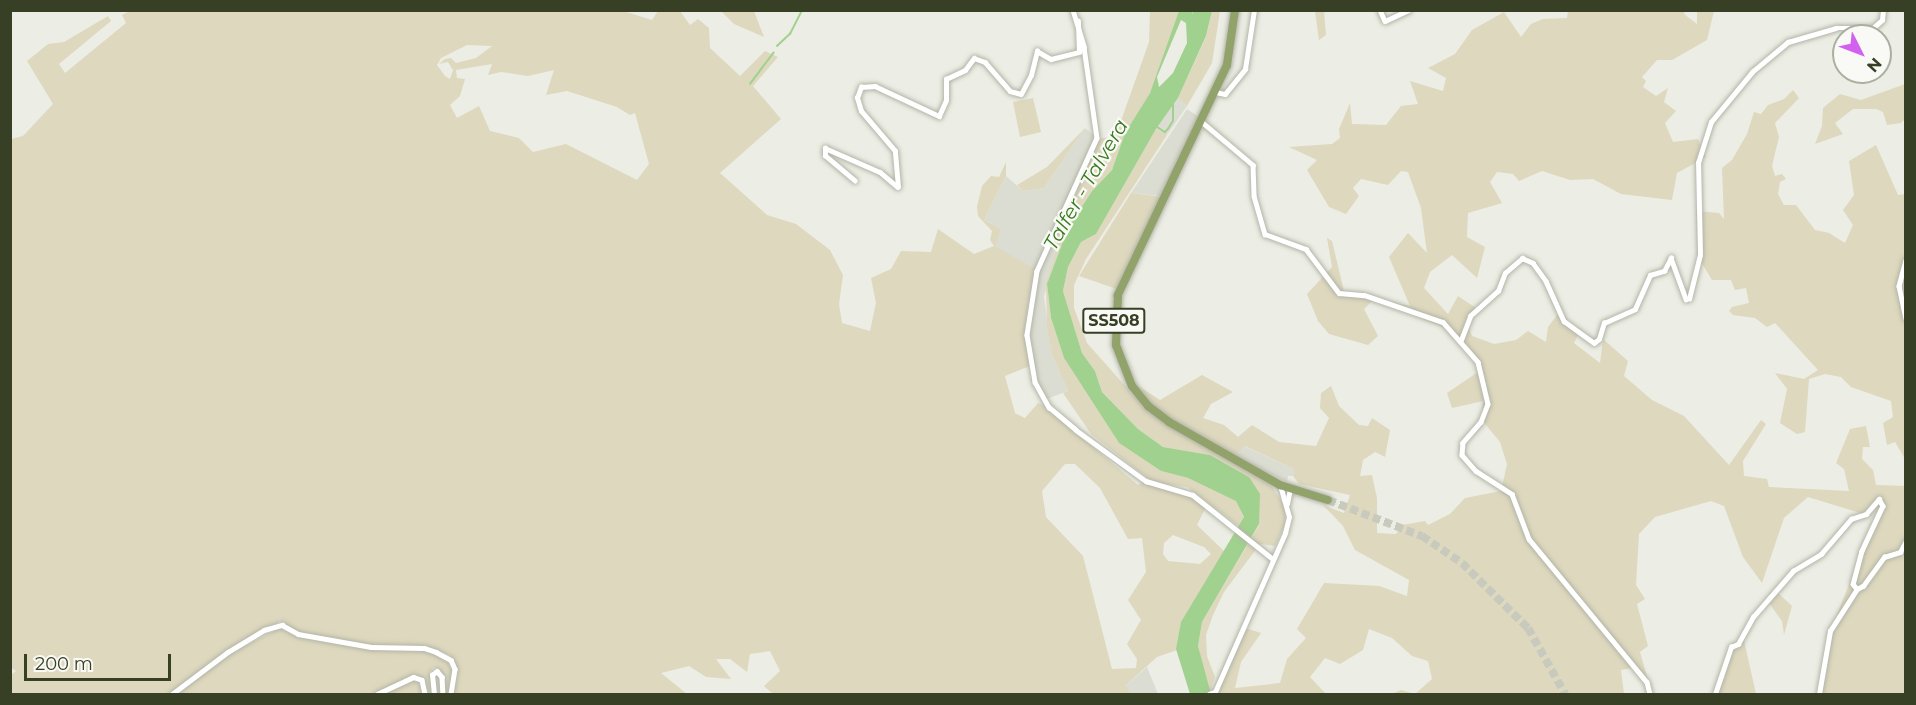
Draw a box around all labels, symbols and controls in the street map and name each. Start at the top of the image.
north arrow [1832,24,1892,84]
text: N [1863,54,1886,76]
water label: Talfer - Talvera [1039,115,1133,255]
road number: SS508 [1081,308,1147,334]
scale bar [27,642,174,680]
text: 200 m [35,653,93,675]

